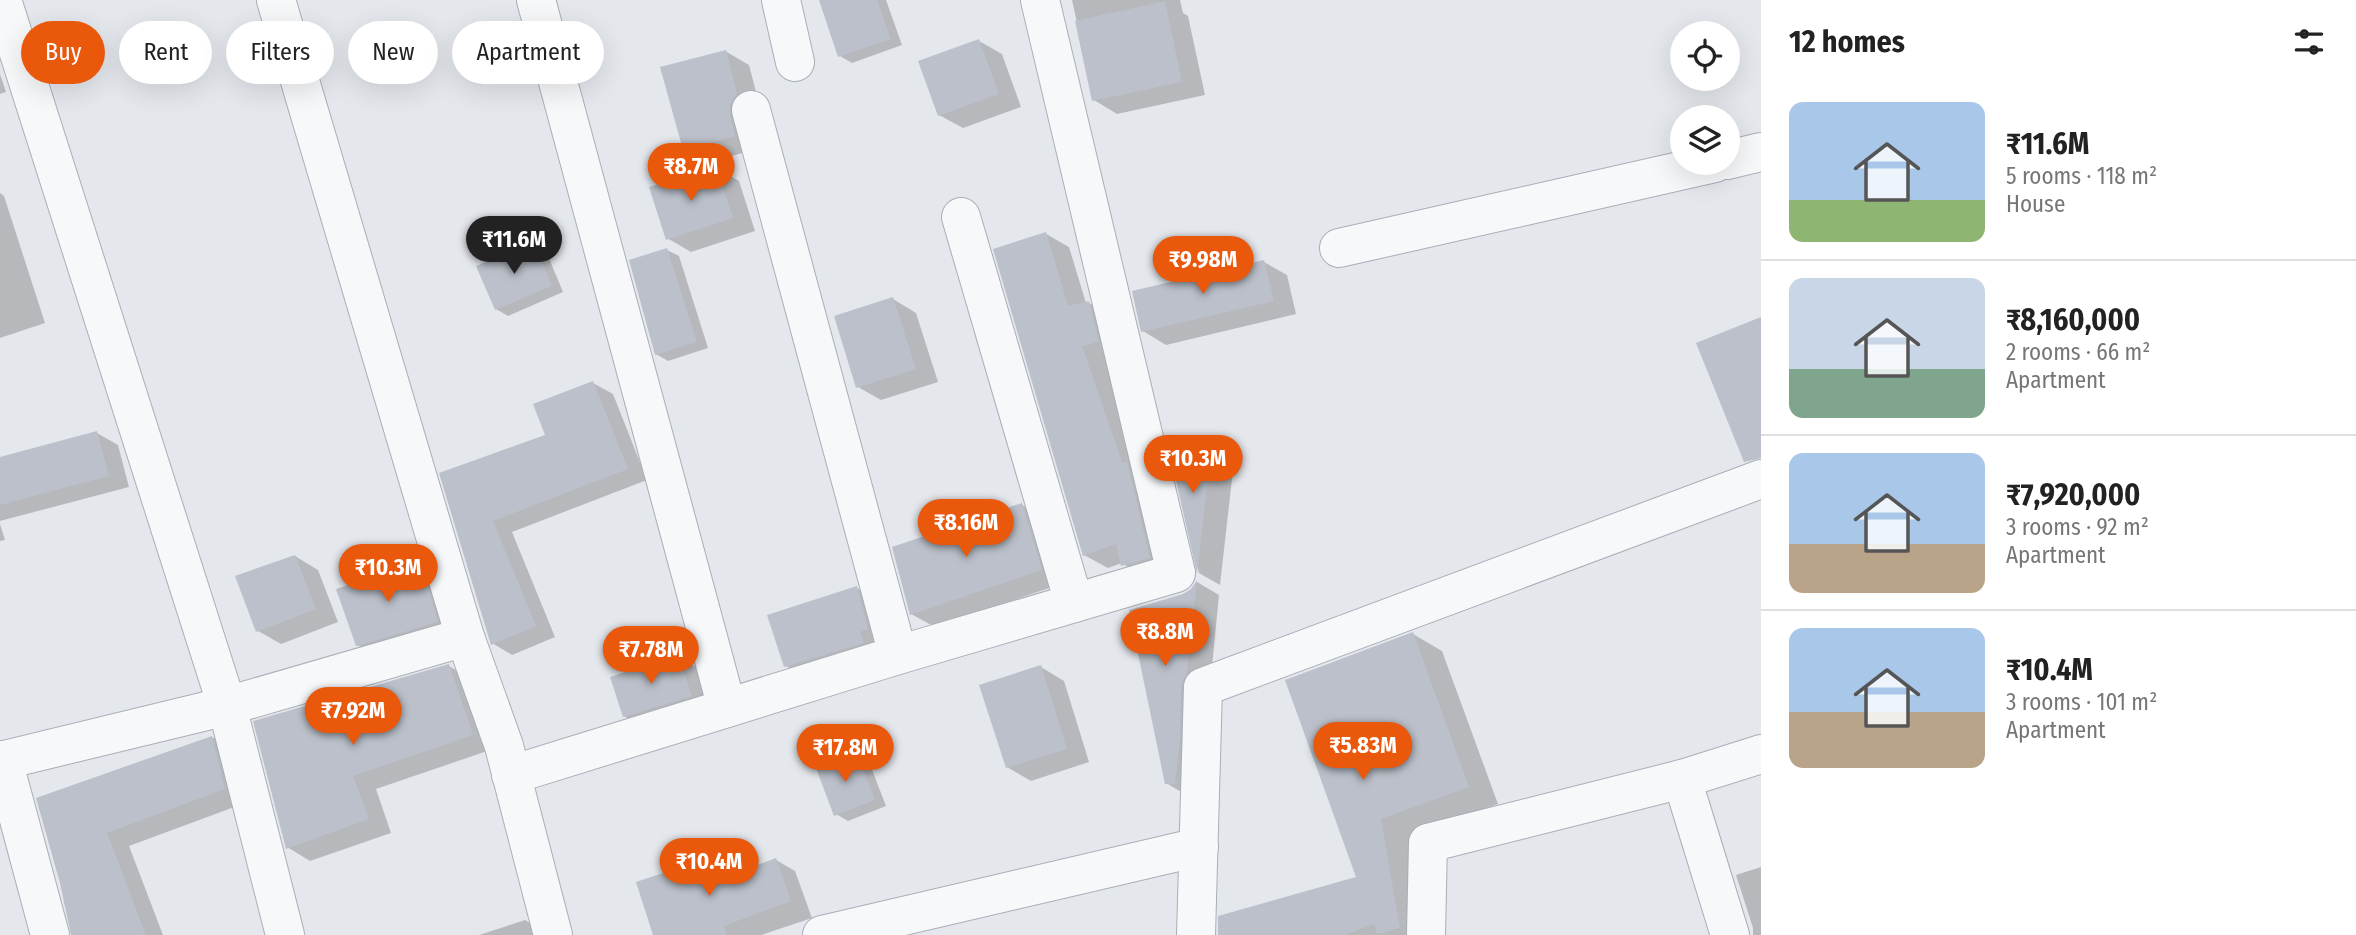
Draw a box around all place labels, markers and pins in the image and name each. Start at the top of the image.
pin: ₹8.7M [642,144,740,203]
pin: ₹11.6M [457,216,571,276]
pin: ₹9.98M [1146,236,1260,296]
pin: ₹10.3M [1136,435,1250,495]
pin: ₹8.16M [909,500,1023,559]
pin: ₹10.3M [331,544,445,604]
pin: ₹8.8M [1116,608,1214,668]
pin: ₹7.78M [594,626,708,686]
pin: ₹7.92M [296,688,410,747]
pin: ₹5.83M [1306,722,1420,782]
pin: ₹17.8M [788,724,902,784]
pin: ₹10.4M [652,838,766,898]

